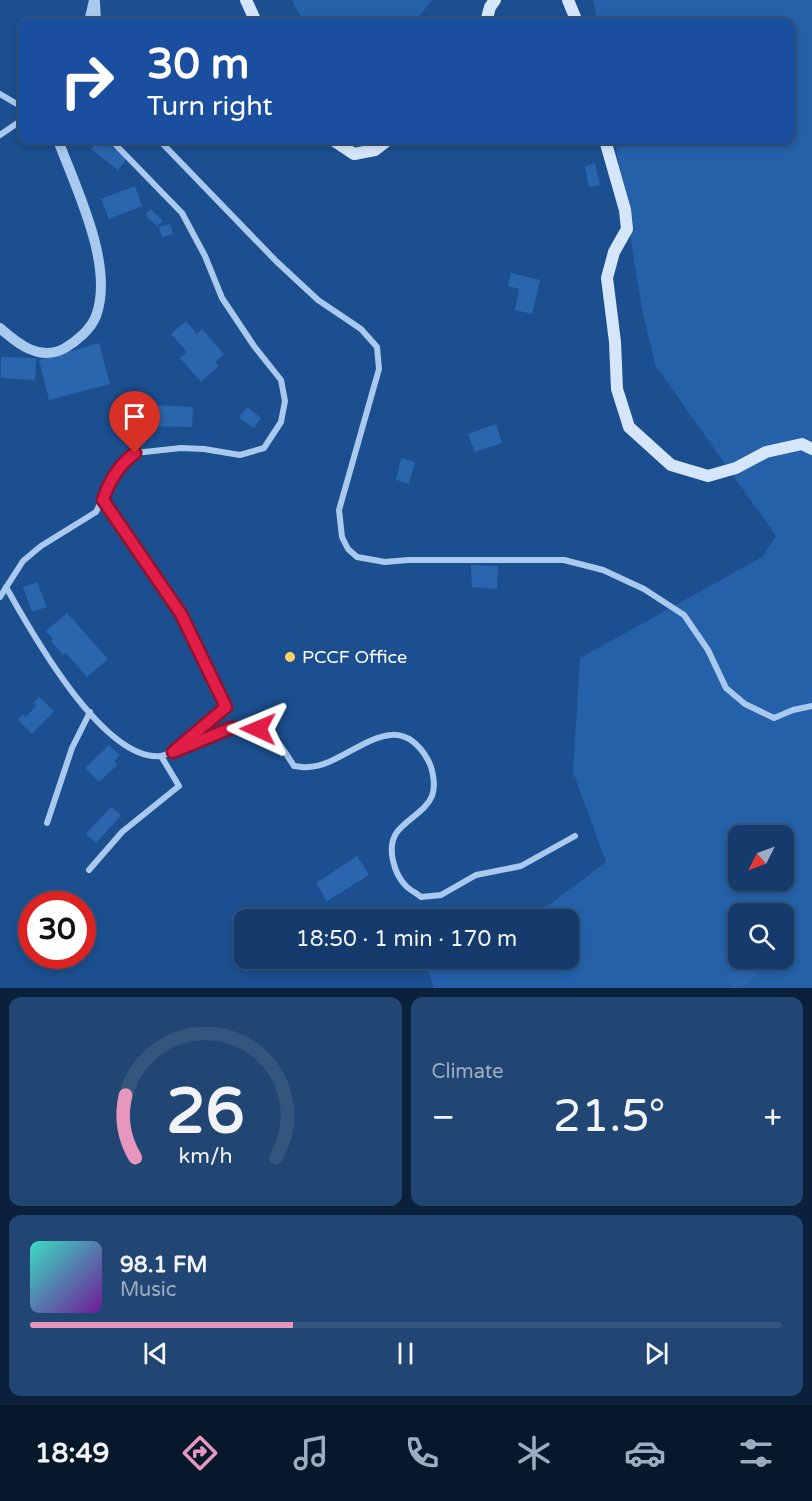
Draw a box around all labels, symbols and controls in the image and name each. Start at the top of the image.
text: 30 m [147,39,249,90]
icon: right [48,42,126,120]
text: Turn right [147,90,273,123]
pin [109,391,160,453]
icon: arrive [118,400,151,433]
place label: PCCF Office [302,646,407,668]
marker: PCCF Office [283,650,297,664]
position arrow [226,697,290,761]
north arrow [728,825,794,891]
map controls [728,825,794,969]
speed limit sign: 30 [18,891,96,969]
button: search [728,903,794,969]
text: 18:50 · 1 min · 170 m [296,926,517,952]
text: Climate [432,1060,504,1084]
text: 26 [166,1075,244,1150]
text: 21.5° [553,1090,666,1144]
text: − [432,1098,455,1137]
text: + [763,1098,782,1137]
text: km/h [178,1144,232,1170]
text: 98.1 FM [120,1252,208,1278]
text: Music [120,1278,176,1302]
icon: previous [139,1337,172,1370]
icon: pause [389,1337,422,1370]
icon: next [640,1337,673,1370]
icon: directions [179,1432,221,1474]
icon: music [290,1432,332,1474]
icon: phone [401,1432,443,1474]
icon: climate [513,1432,555,1474]
icon: car [624,1432,666,1474]
icon: filters [735,1432,777,1474]
text: 18:49 [35,1437,110,1470]

